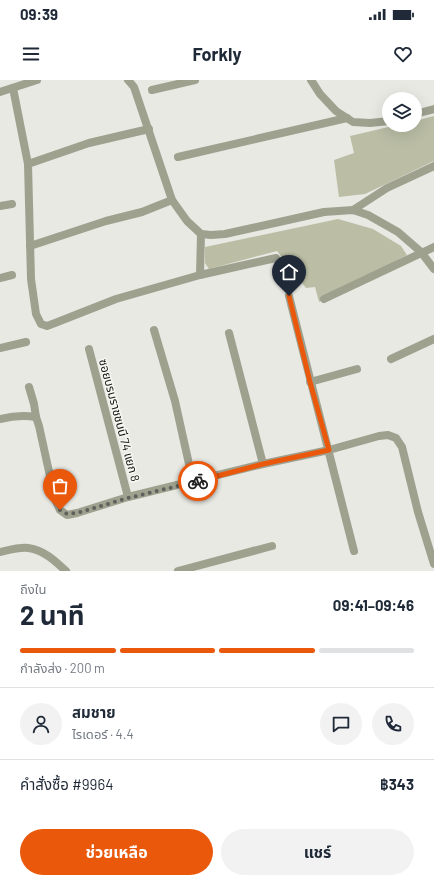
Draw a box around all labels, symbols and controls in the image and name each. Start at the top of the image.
text: 09:39 [20,5,58,23]
icon: menu [20,43,42,65]
text: Forkly [192,43,242,65]
icon: heart [392,43,414,65]
map controls [382,92,422,132]
button: layers [382,92,422,132]
pin [272,255,306,296]
icon: home [278,261,300,283]
street label: ซอยบรมราชชนนี 74 แยก 8 [97,357,143,483]
courier [178,461,218,501]
pin [43,469,77,510]
icon: bike [187,470,209,492]
icon: bag [49,475,71,497]
text: ถึงใน [20,581,46,597]
text: 09:41–09:46 [333,596,414,614]
text: 2 นาที [20,599,85,630]
text: กำลังส่ง · 200 m [20,660,105,676]
button: person [20,703,62,745]
text: สมชาย [72,703,116,721]
button: chat [320,703,362,745]
button: phone [372,703,414,745]
text: ไรเดอร์ · 4.4 [72,726,134,742]
text: คำสั่งซื้อ #9964 [20,775,113,793]
text: ฿343 [380,775,414,793]
button: ช่วยเหลือ [20,829,213,875]
button: แชร์ [221,829,414,875]

